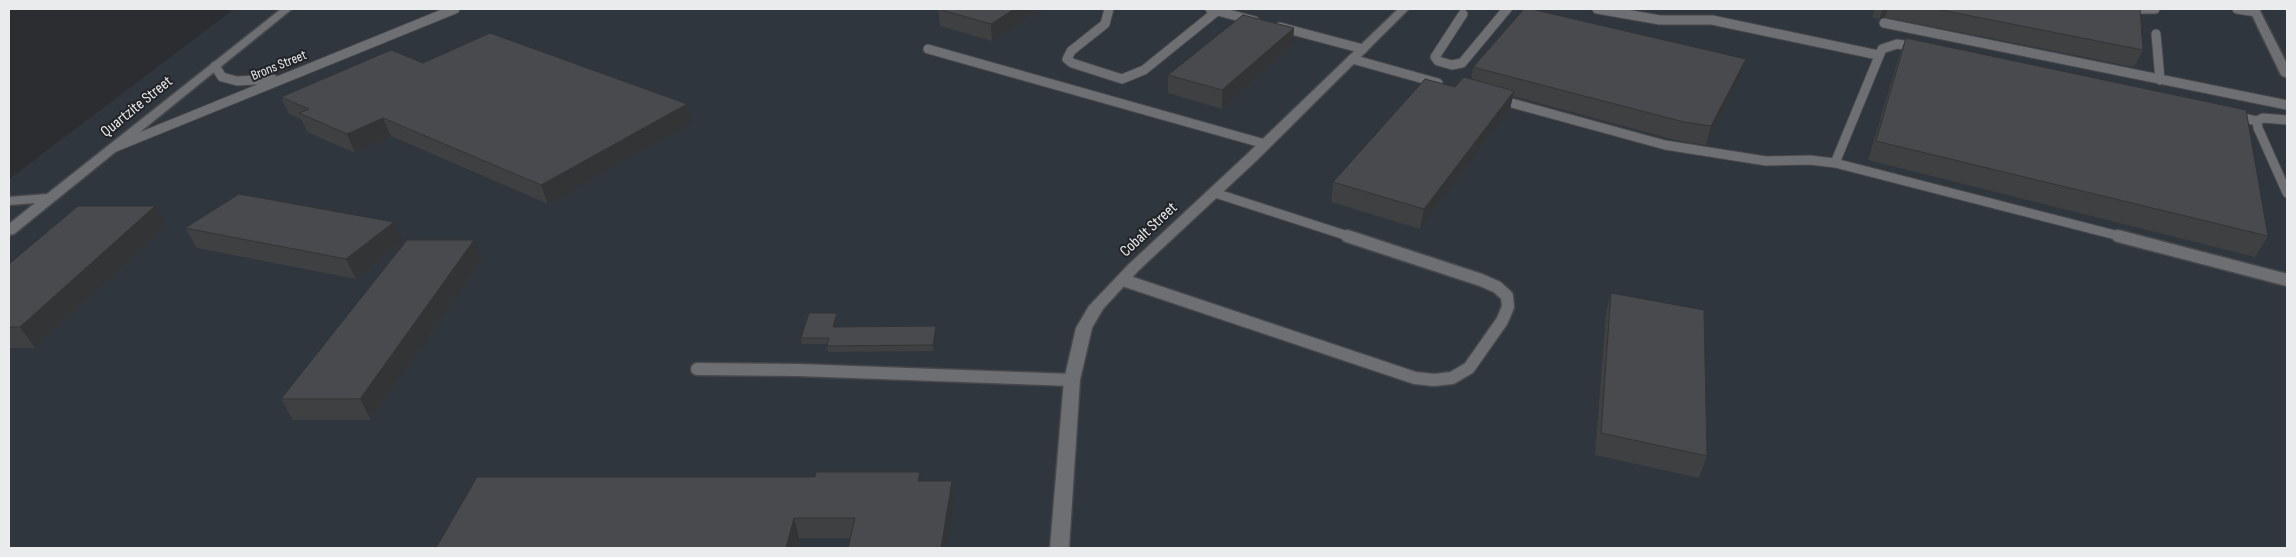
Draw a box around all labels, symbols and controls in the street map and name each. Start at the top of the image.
street label: Brons Street [249,47,309,85]
street label: Quartzite Street [97,72,177,142]
street label: Cobalt Street [1116,199,1182,261]

